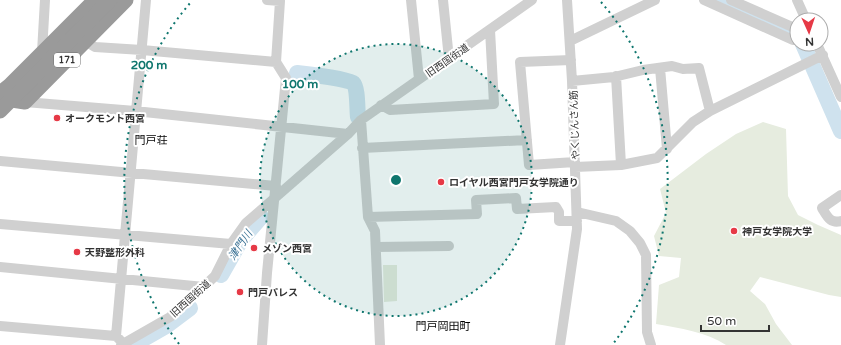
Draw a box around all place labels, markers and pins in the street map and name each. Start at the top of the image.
marker: オークモント西宮 [52,113,62,123]
place label: オークモント西宮 [65,113,145,125]
centre of rings [389,173,403,187]
marker: ロイヤル西宮門戸女学院通り [436,177,446,187]
place label: ロイヤル西宮門戸女学院通り [449,177,579,189]
marker: 神戸女学院大学 [729,226,739,236]
place label: 神戸女学院大学 [742,226,812,238]
marker: メゾン西宮 [249,243,259,253]
place label: メゾン西宮 [262,243,312,255]
marker: 天野整形外科 [72,247,82,257]
place label: 天野整形外科 [85,247,145,259]
marker: 門戸パレス [235,287,245,297]
place label: 門戸パレス [248,287,298,299]

